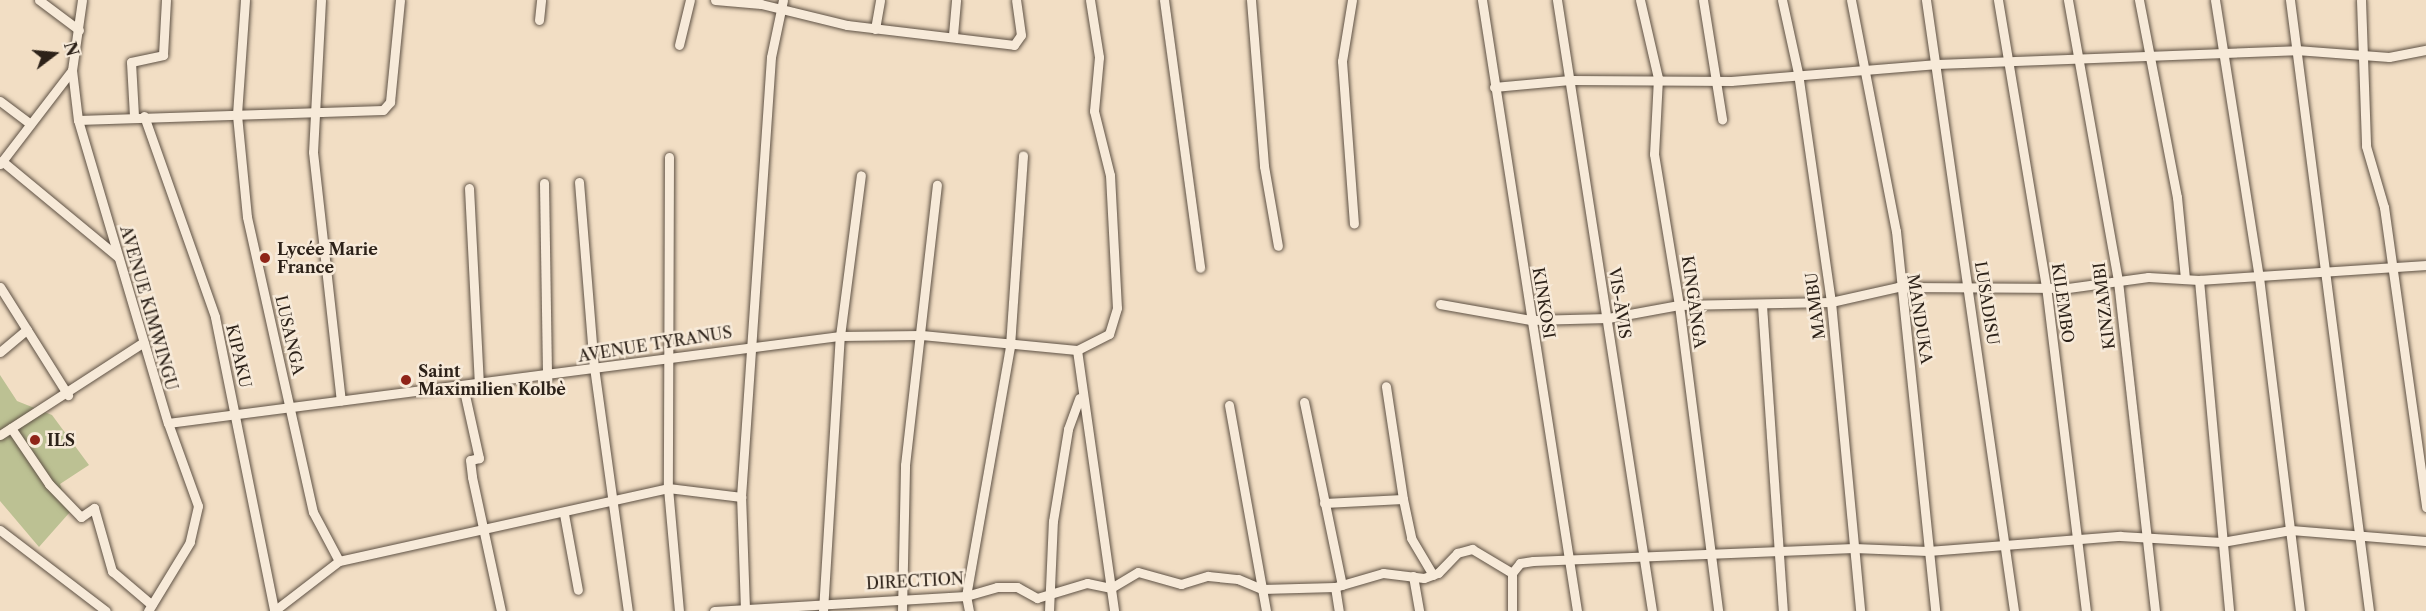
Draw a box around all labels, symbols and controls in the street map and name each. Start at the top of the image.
north arrow [24,24,84,84]
text: N [60,40,83,58]
street label: AVENUE KIMWINGU [116,223,182,393]
place label: Lycée Marie France [277,239,378,277]
marker: Lycée Marie France [258,251,272,265]
street label: KINGANGA [1678,254,1710,350]
street label: LUSADISU [1971,260,2003,346]
street label: KINZAMBI [2089,261,2119,351]
street label: KILEMBO [2048,262,2078,344]
street label: KINKOSI [1529,266,1559,340]
street label: VIS-ÀVIS [1605,266,1635,340]
street label: MAMBU [1801,271,1829,341]
street label: MANDUKA [1903,273,1937,365]
street label: LUSANGA [271,293,309,377]
street label: KIPAKU [222,322,256,390]
street label: AVENUE TYRANUS [577,322,733,366]
place label: Saint Maximilien Kolbè [418,361,566,399]
marker: Saint Maximilien Kolbè [399,373,413,387]
place label: ILS [47,430,75,450]
marker: ILS [28,433,42,447]
street label: DIRECTION [866,569,964,593]

